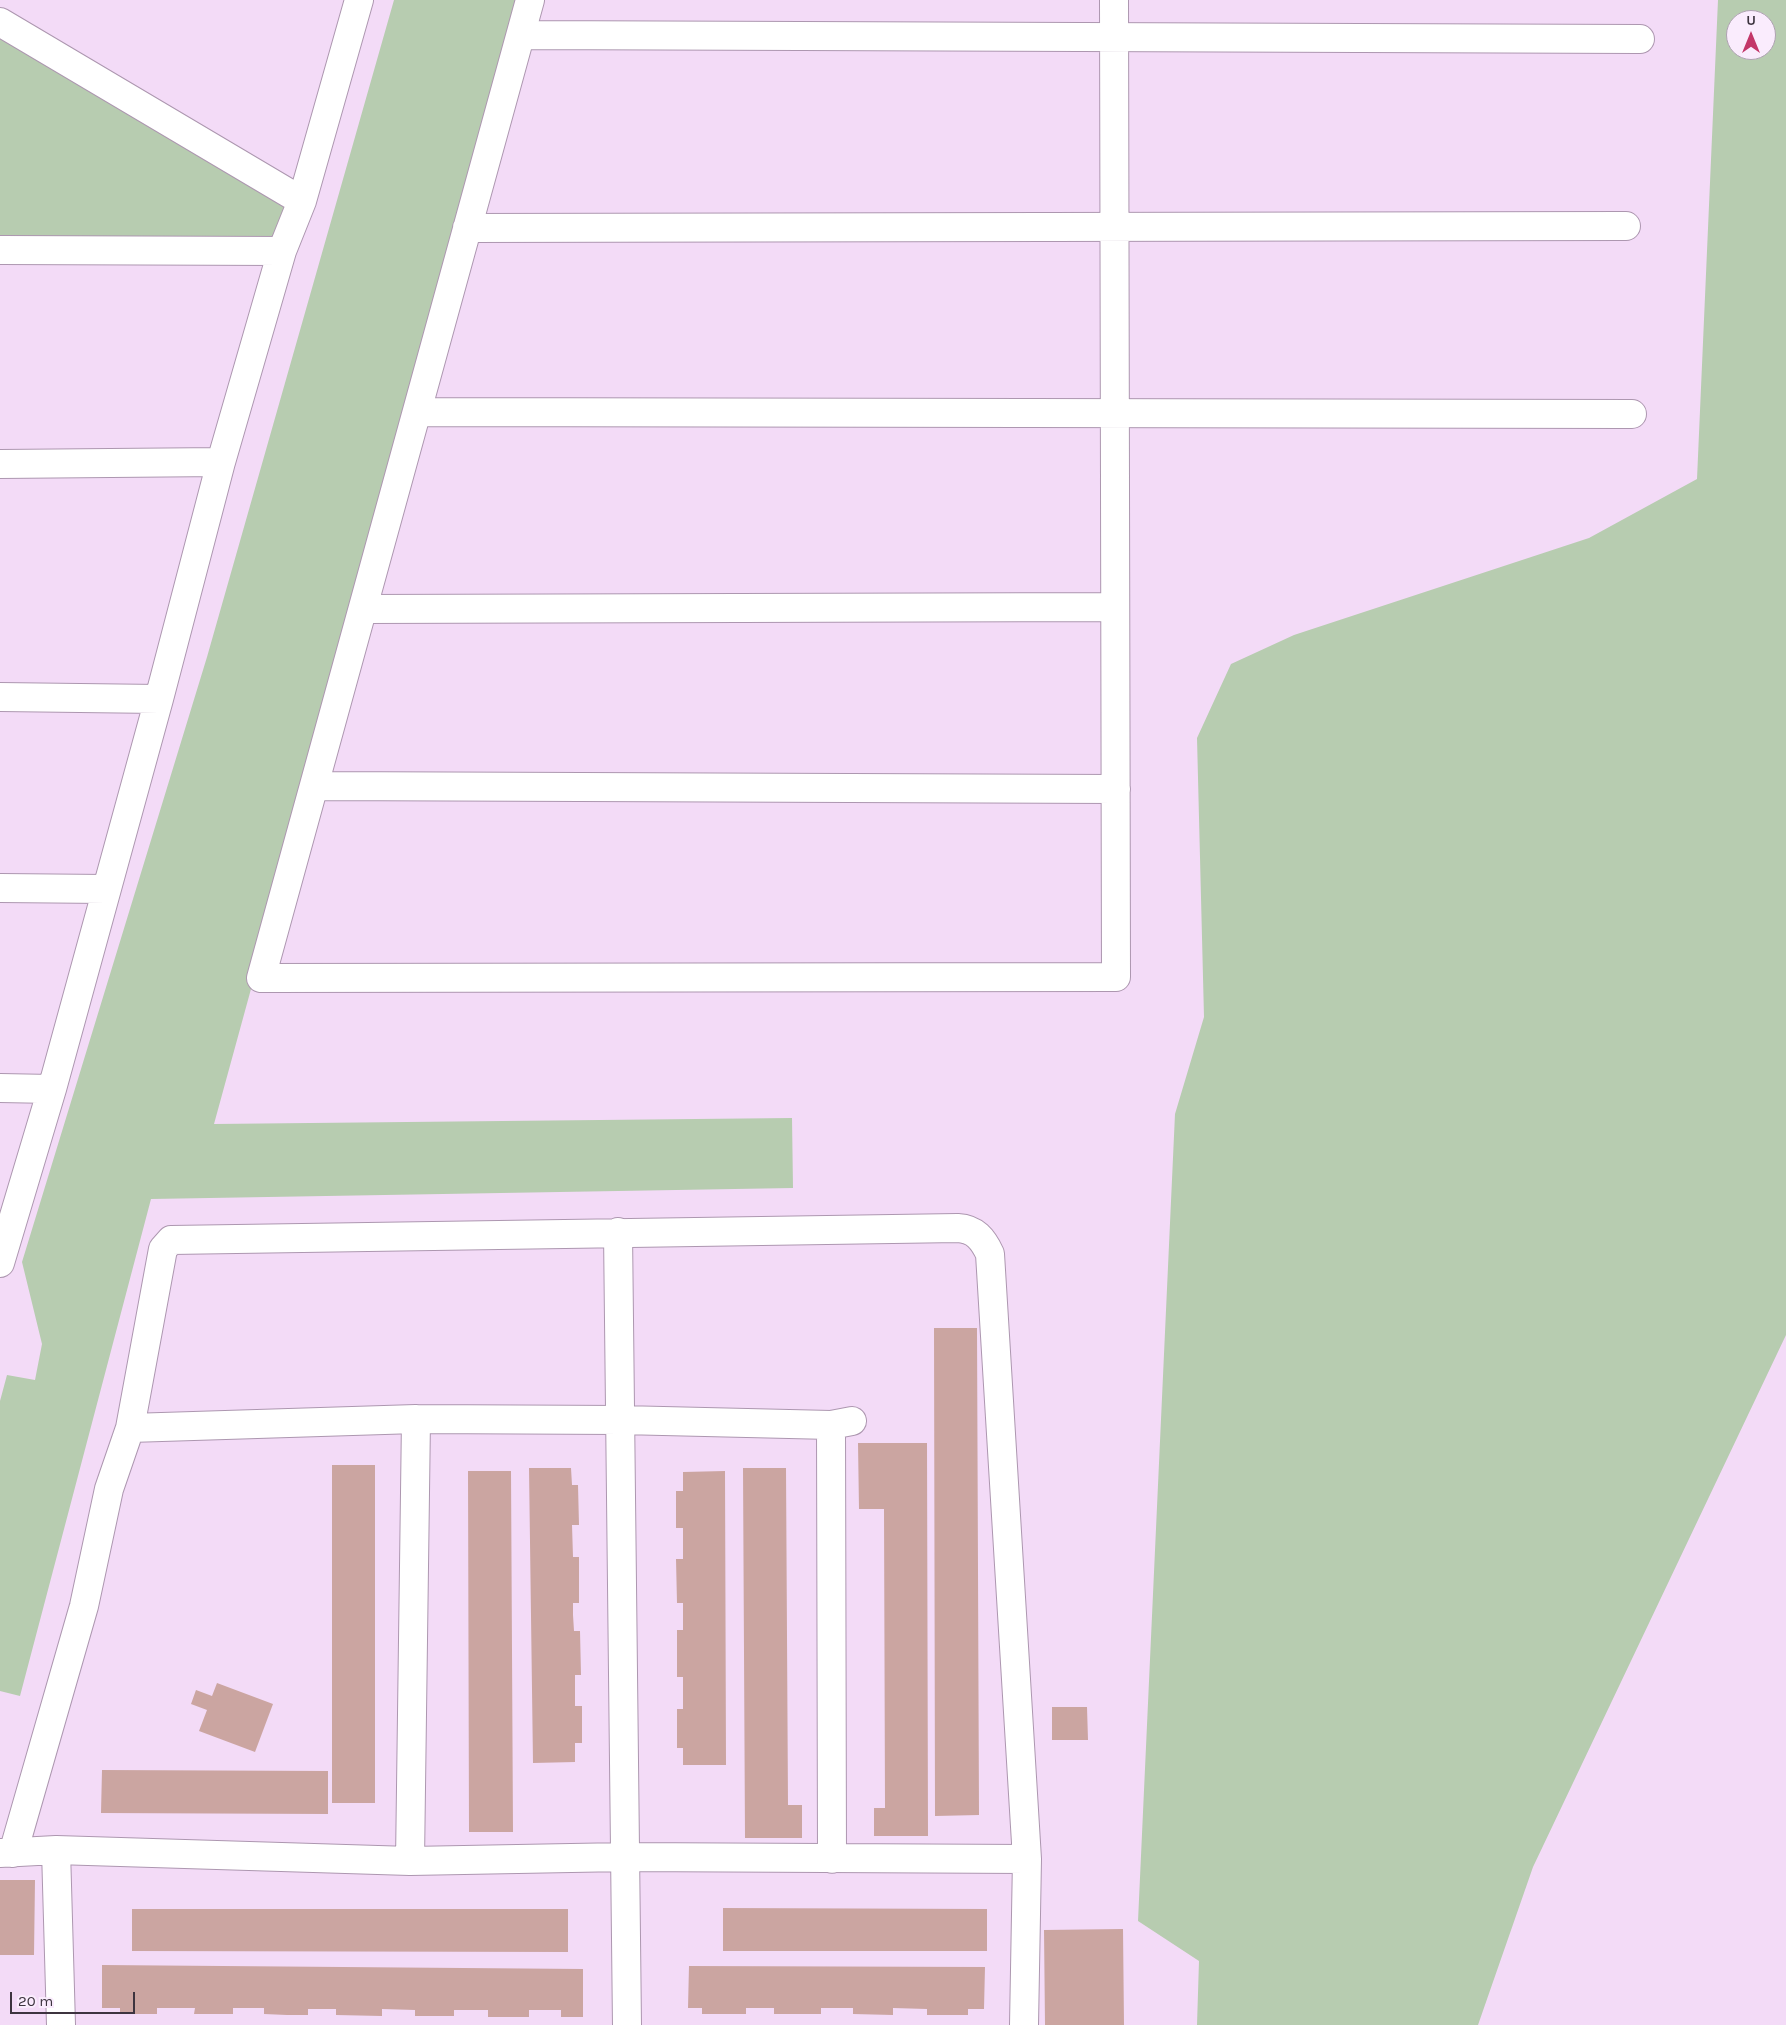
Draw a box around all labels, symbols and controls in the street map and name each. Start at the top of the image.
north arrow [1726,10,1776,60]
text: U [1746,12,1756,29]
scale bar [12,1982,138,2014]
text: 20 m [18,1992,53,2010]

